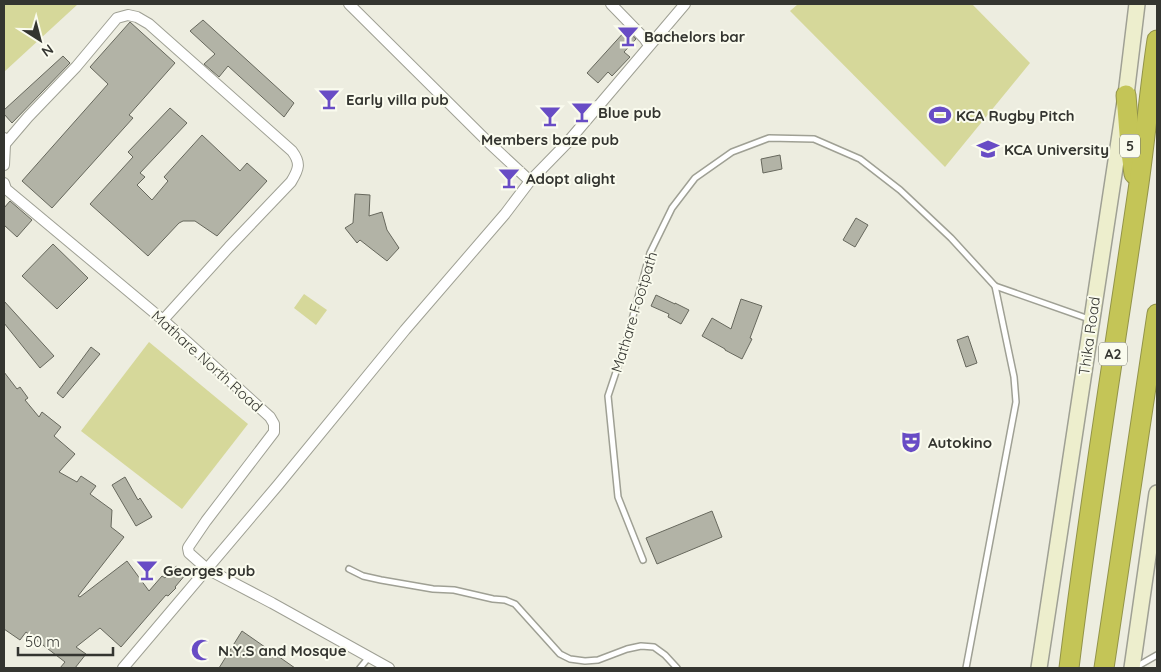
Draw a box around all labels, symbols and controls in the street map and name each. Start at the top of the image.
north arrow [15,15,65,65]
bar icon: Bachelors bar [615,23,641,49]
place label: Bachelors bar [644,27,746,46]
text: N [38,40,57,61]
bar icon: Early villa pub [316,86,342,112]
place label: Early villa pub [346,90,449,109]
bar icon: Blue pub [569,99,595,125]
sports icon: KCA Rugby Pitch [927,102,953,128]
bar icon: Members baze pub [537,103,563,129]
place label: Blue pub [598,103,661,122]
place label: KCA Rugby Pitch [956,106,1075,125]
place label: Members baze pub [481,130,619,149]
road number: 5 [1120,134,1140,158]
school or university icon: KCA University [975,136,1001,162]
place label: KCA University [1004,140,1109,159]
bar icon: Adopt alight [496,165,522,191]
place label: Adopt alight [526,169,616,188]
street label: Mathare Footpath [607,249,661,375]
street label: Thika Road [1074,295,1104,377]
street label: Mathare North Road [148,306,266,416]
road number: A2 [1099,342,1127,366]
theatre icon: Autokino [898,429,924,455]
place label: Autokino [928,433,992,452]
bar icon: Georges pub [134,557,160,583]
place label: Georges pub [163,561,255,580]
scale bar [18,624,112,656]
text: 50 m [25,632,60,651]
mosque icon: N.Y.S and Mosque [189,637,215,663]
place label: N.Y.S and Mosque [218,641,347,660]

